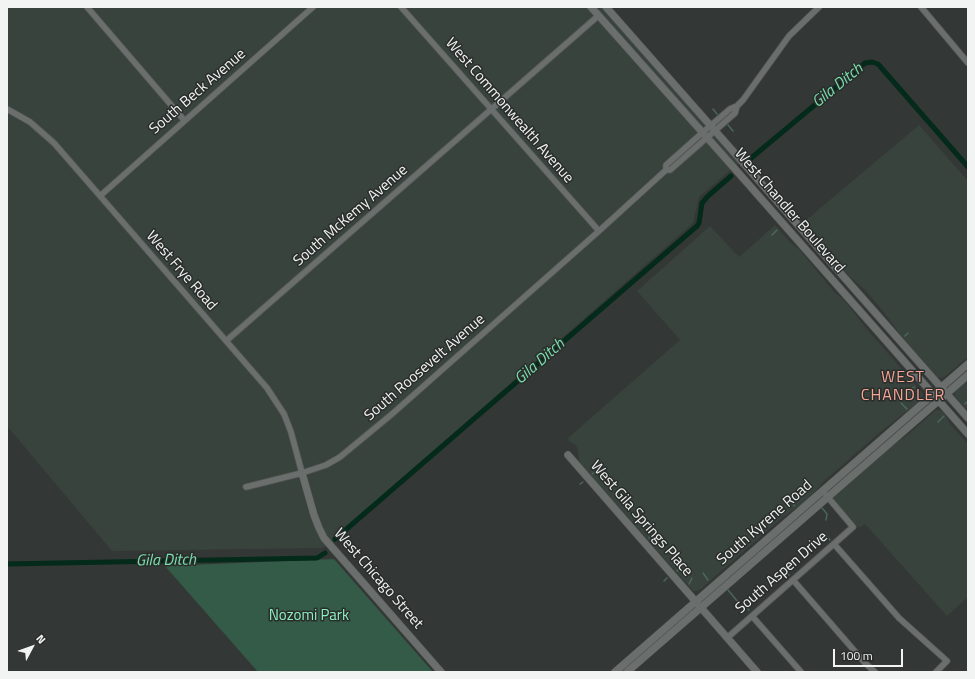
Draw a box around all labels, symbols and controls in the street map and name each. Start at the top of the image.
street label: West Commonwealth Avenue [441,35,577,187]
street label: South Beck Avenue [146,45,250,139]
water label: Gila Ditch [809,60,867,112]
street label: West Chandler Boulevard [730,145,848,277]
street label: South McKemy Avenue [290,161,412,271]
street label: West Frye Road [142,228,220,314]
street label: South Roosevelt Avenue [361,311,489,425]
water label: Gila Ditch [511,335,569,389]
district label: WEST CHANDLER [861,368,945,406]
street label: West Gila Springs Place [586,457,696,581]
street label: South Kyrene Road [714,477,816,569]
street label: West Chicago Street [329,525,427,633]
street label: South Aspen Drive [732,528,832,618]
water label: Gila Ditch [136,551,196,571]
park label: Nozomi Park [269,607,349,625]
north arrow [12,627,52,667]
text: N [33,631,50,647]
scale bar [835,641,905,667]
text: 100 m [840,646,873,665]

